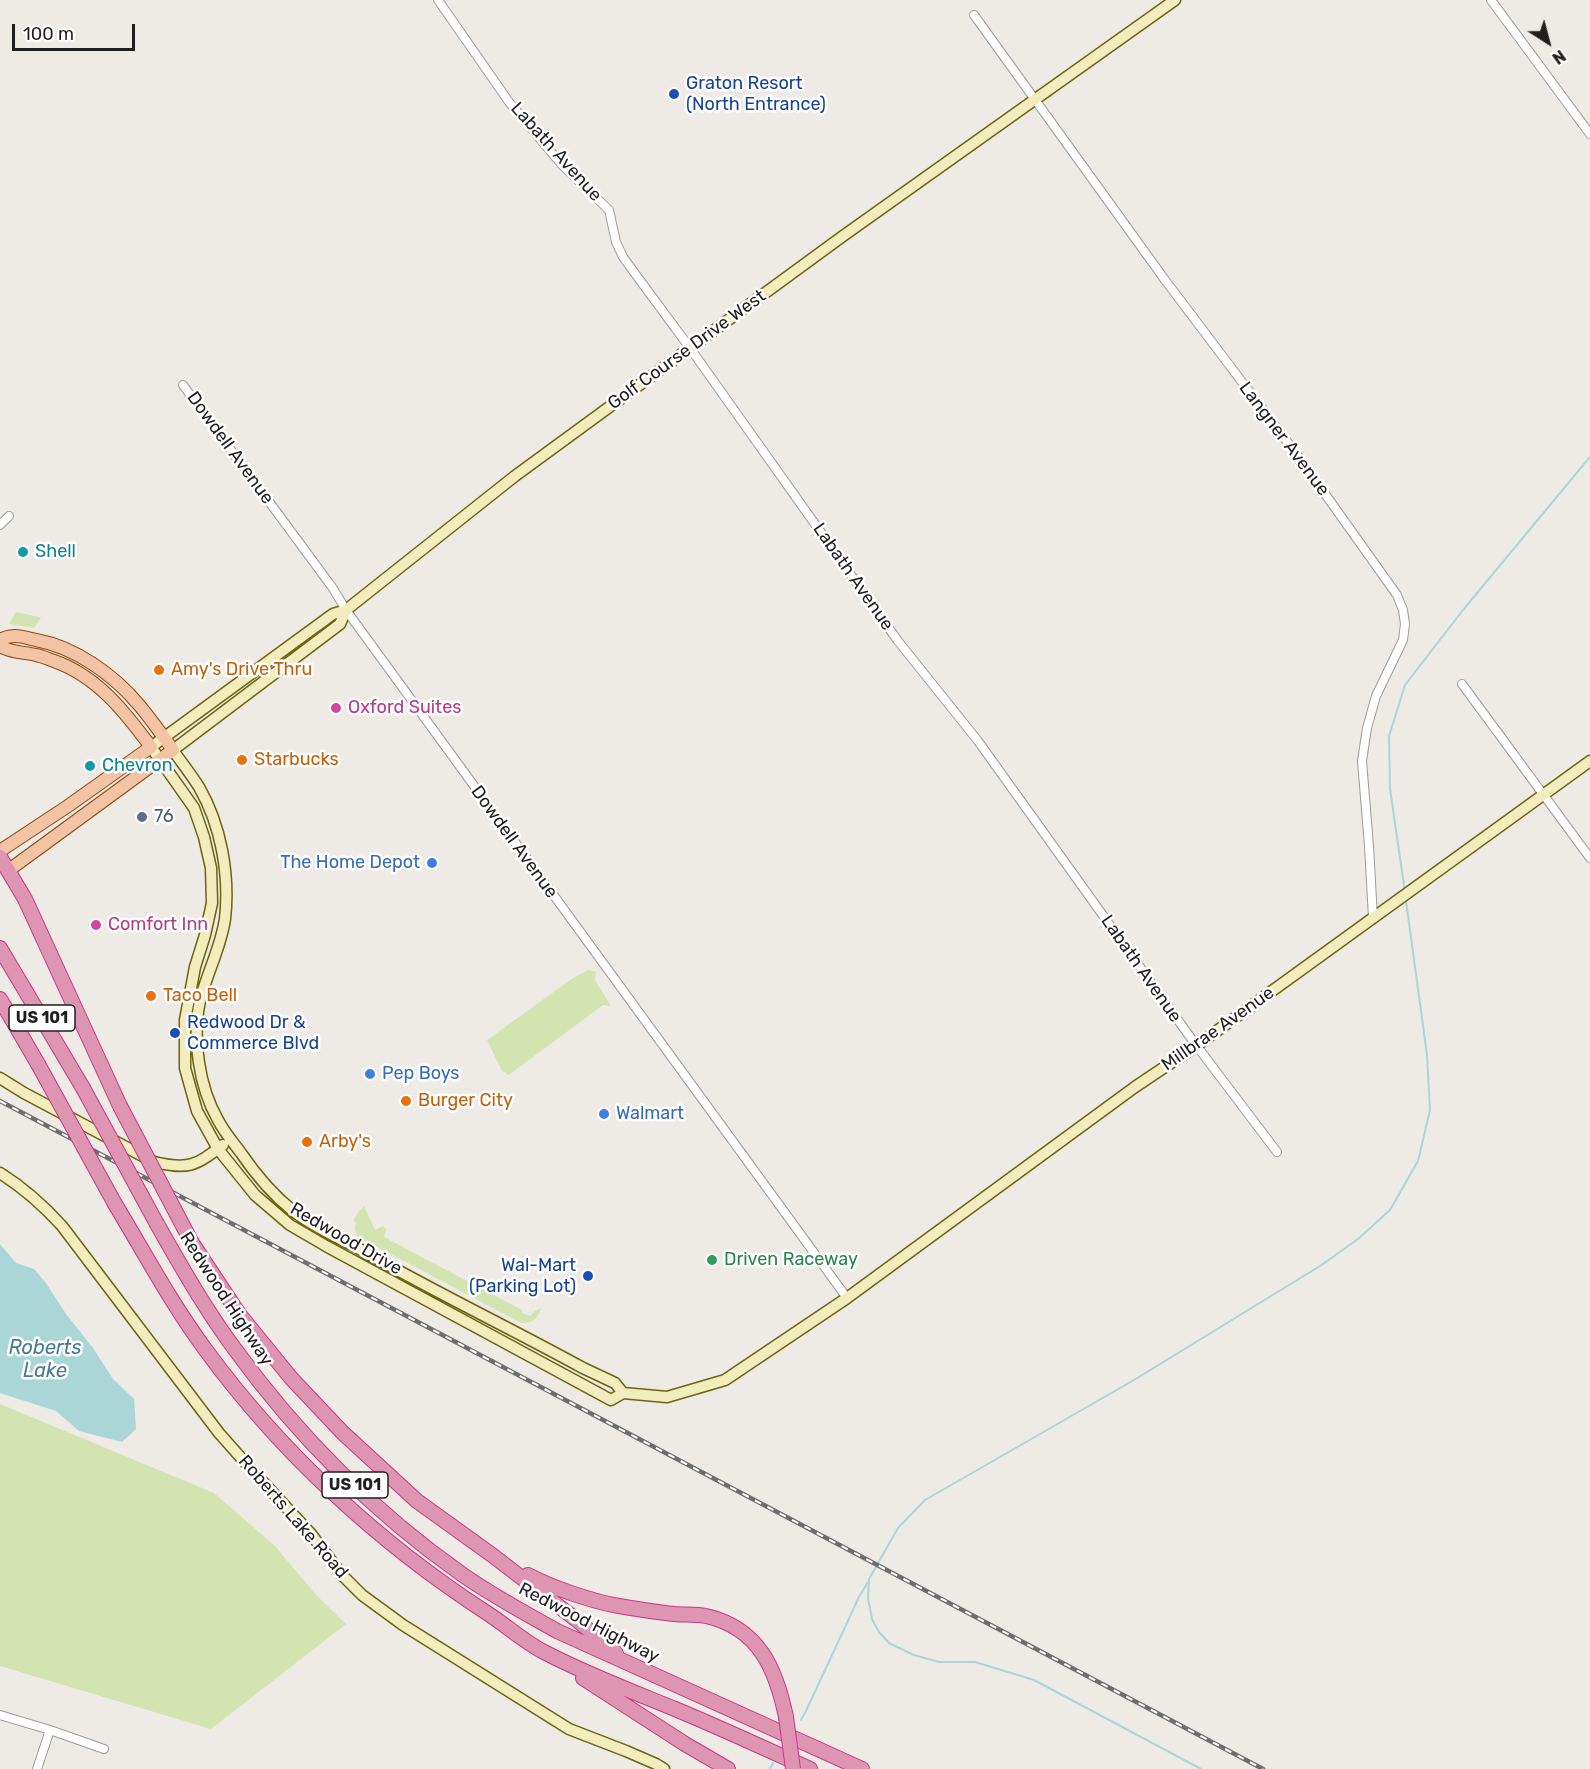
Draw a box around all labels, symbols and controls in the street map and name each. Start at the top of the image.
scale bar [15,12,138,50]
north arrow [1518,12,1578,72]
text: 100 m [23,23,74,45]
text: N [1549,46,1569,68]
place label: Graton Resort (North Entrance) [686,73,826,116]
marker: Graton Resort (North Entrance) [667,87,681,101]
street label: Labath Avenue [506,98,606,206]
street label: Golf Course Drive West [604,285,770,415]
street label: Langner Avenue [1234,378,1334,500]
street label: Dowdell Avenue [182,388,278,508]
street label: Labath Avenue [808,519,898,635]
place label: Shell [35,541,76,563]
marker: Shell [16,545,30,559]
place label: Amy's Drive Thru [171,659,312,681]
marker: Amy's Drive Thru [152,663,166,677]
place label: Oxford Suites [348,697,461,719]
marker: Oxford Suites [329,701,343,715]
place label: Starbucks [254,749,339,771]
marker: Starbucks [235,753,249,767]
place label: Chevron [102,755,173,777]
marker: Chevron [83,759,97,773]
street label: Dowdell Avenue [466,782,562,902]
place label: 76 [154,806,174,828]
marker: 76 [135,810,149,824]
place label: The Home Depot [280,852,420,874]
marker: The Home Depot [425,856,439,870]
street label: Labath Avenue [1096,911,1186,1027]
place label: Comfort Inn [108,914,208,936]
marker: Comfort Inn [89,918,103,932]
street label: Millbrae Avenue [1158,982,1278,1076]
place label: Taco Bell [163,985,237,1007]
marker: Taco Bell [144,989,158,1003]
road number: US 101 [9,1005,75,1031]
place label: Redwood Dr & Commerce Blvd [187,1012,319,1054]
marker: Redwood Dr & Commerce Blvd [168,1026,182,1040]
place label: Pep Boys [382,1063,459,1085]
marker: Pep Boys [363,1067,377,1081]
place label: Burger City [418,1090,513,1112]
marker: Burger City [399,1094,413,1108]
place label: Walmart [616,1103,684,1125]
marker: Walmart [597,1107,611,1121]
place label: Arby's [319,1131,371,1153]
marker: Arby's [300,1135,314,1149]
street label: Redwood Drive [286,1198,406,1280]
street label: Redwood Highway [175,1228,277,1370]
place label: Driven Raceway [724,1249,858,1271]
marker: Driven Raceway [705,1253,719,1267]
place label: Wal-Mart (Parking Lot) [469,1255,576,1298]
marker: Wal-Mart (Parking Lot) [581,1269,595,1283]
water label: Roberts Lake [9,1336,81,1383]
street label: Roberts Lake Road [234,1451,352,1583]
road number: US 101 [322,1472,388,1498]
street label: Redwood Highway [515,1578,663,1668]

